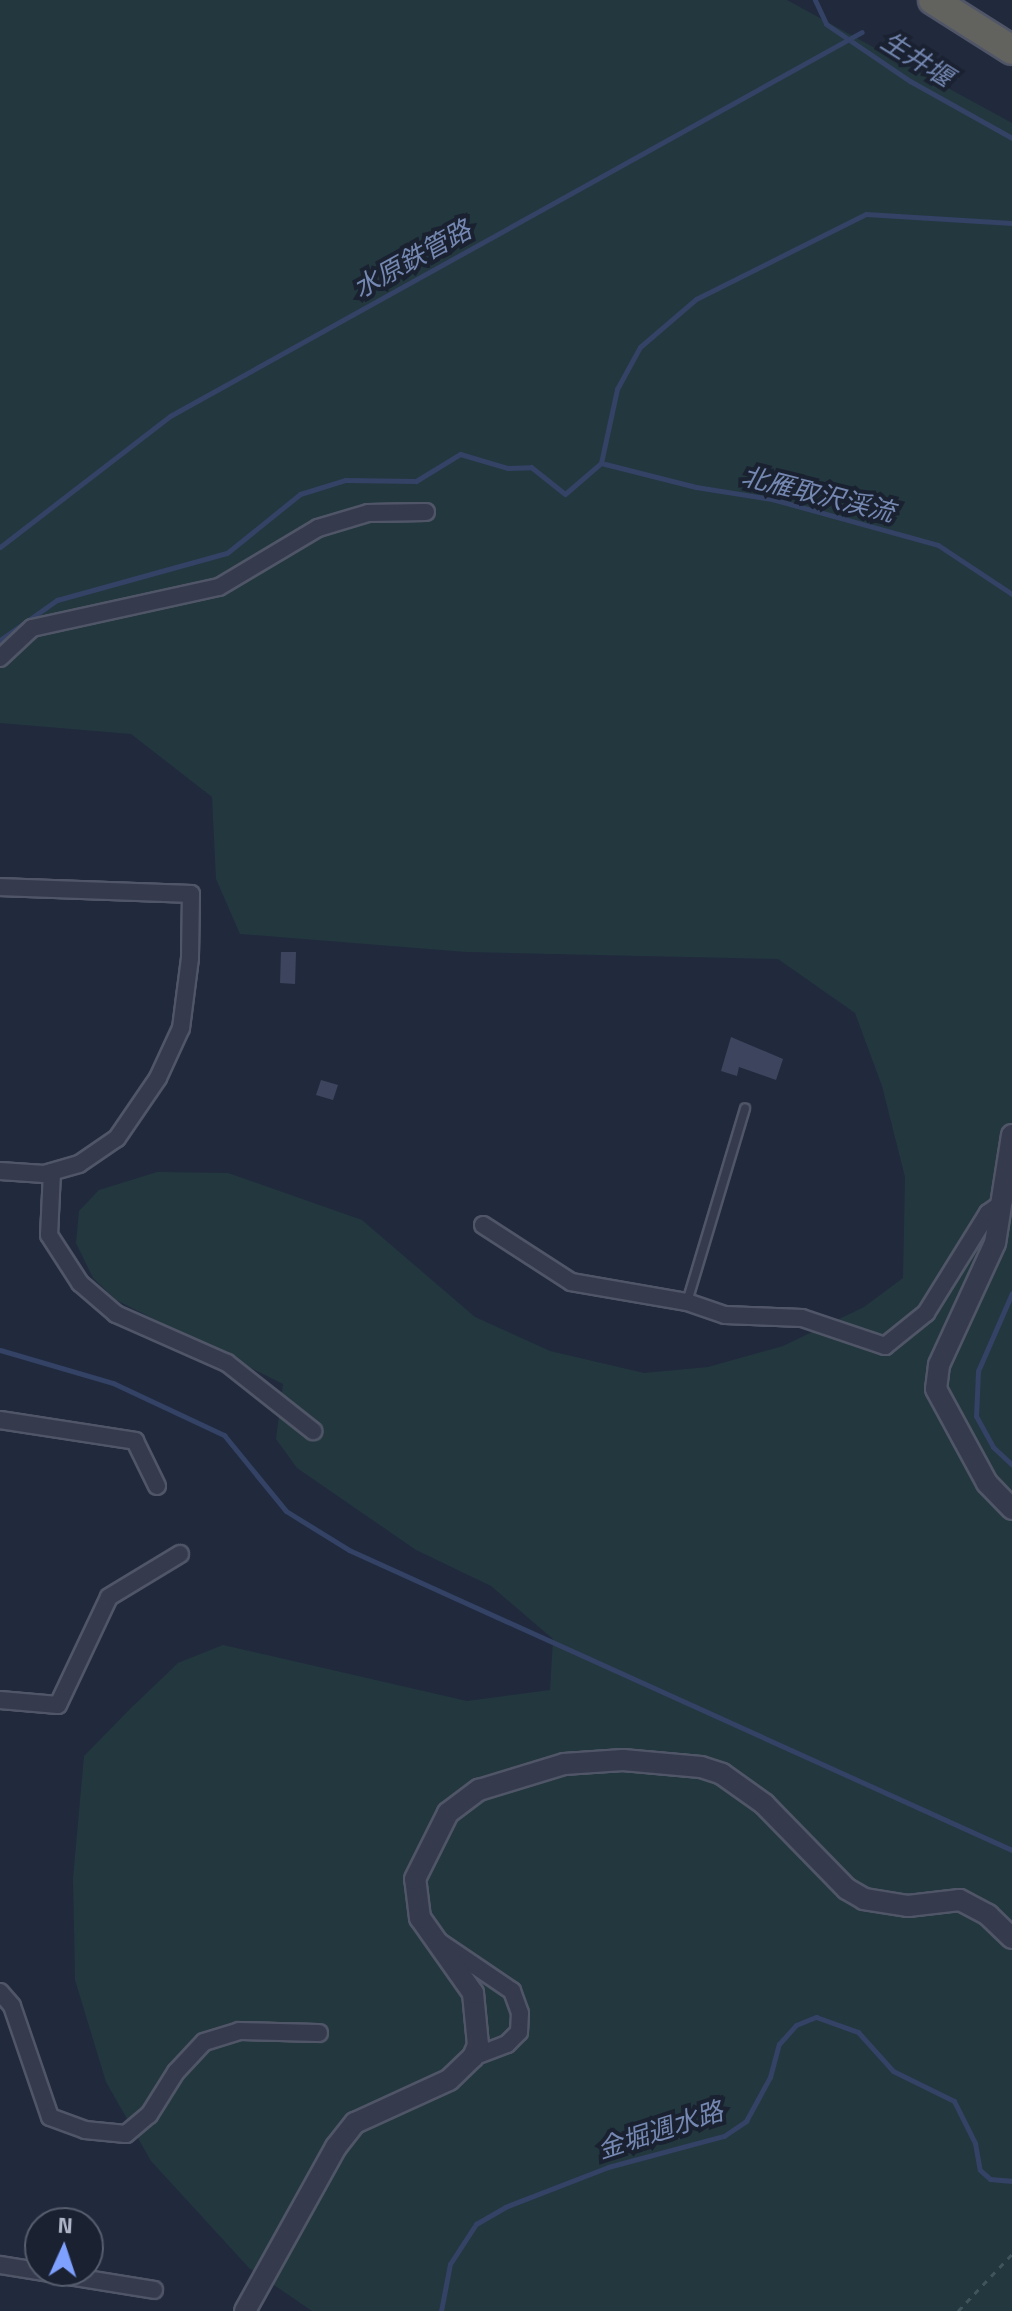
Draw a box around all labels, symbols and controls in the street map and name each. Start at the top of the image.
water label: 生井堰 [876,25,958,93]
water label: 水原鉄管路 [348,214,476,304]
water label: 北雁取沢渓流 [739,460,897,528]
water label: 金堀週水路 [593,2095,727,2165]
north arrow [24,2207,104,2287]
text: N [57,2208,74,2242]

